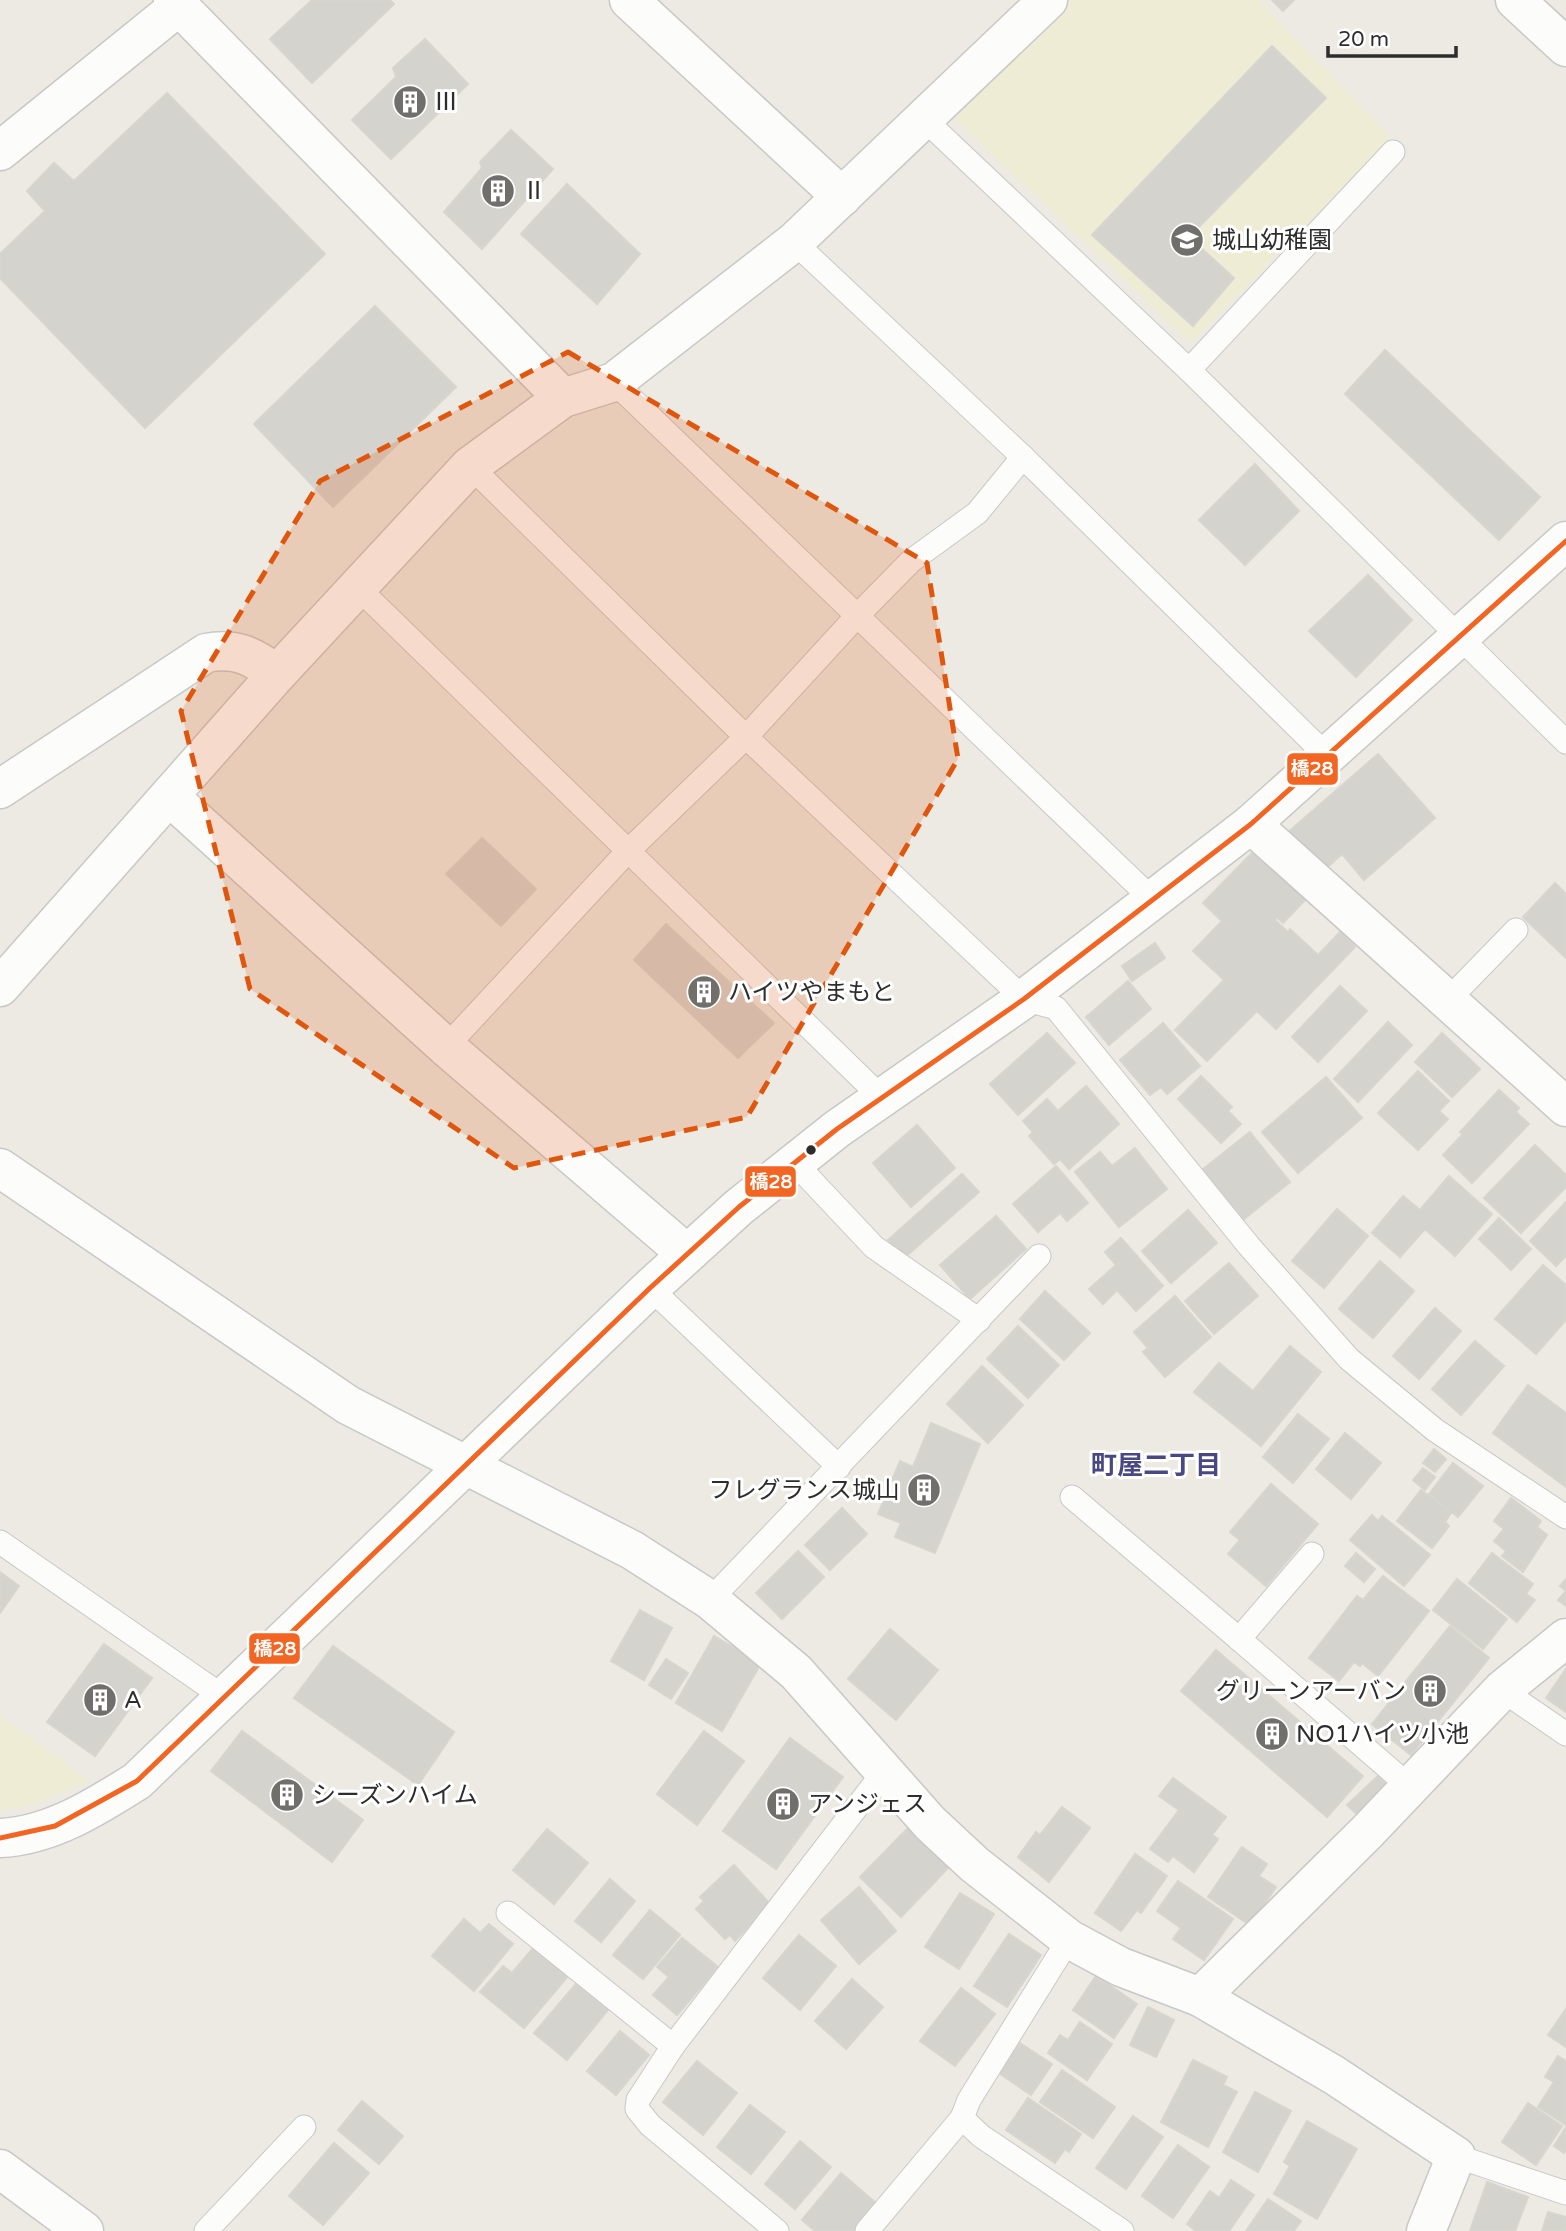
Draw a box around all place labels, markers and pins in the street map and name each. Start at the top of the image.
building icon: Ⅲ [391,83,429,121]
place label: Ⅲ [434,88,458,117]
building icon: Ⅱ [479,172,517,210]
place label: Ⅱ [522,177,546,206]
school or university icon: 城山幼稚園 [1168,221,1206,259]
place label: 城山幼稚園 [1212,226,1332,255]
building icon: ハイツやまもと [685,973,723,1011]
place label: ハイツやまもと [728,978,895,1007]
unlabelled marker [804,1143,818,1157]
building icon: フレグランス城山 [905,1471,943,1509]
place label: フレグランス城山 [708,1476,900,1505]
building icon: グリーンアーバン [1411,1672,1449,1710]
place label: グリーンアーバン [1216,1677,1406,1706]
building icon: A [81,1681,119,1719]
place label: A [124,1686,142,1715]
building icon: NO1ハイツ小池 [1253,1715,1291,1753]
place label: NO1ハイツ小池 [1296,1720,1469,1749]
building icon: シーズンハイム [268,1776,306,1814]
place label: シーズンハイム [312,1781,478,1810]
building icon: アンジェス [764,1785,802,1823]
place label: アンジェス [808,1790,927,1819]

